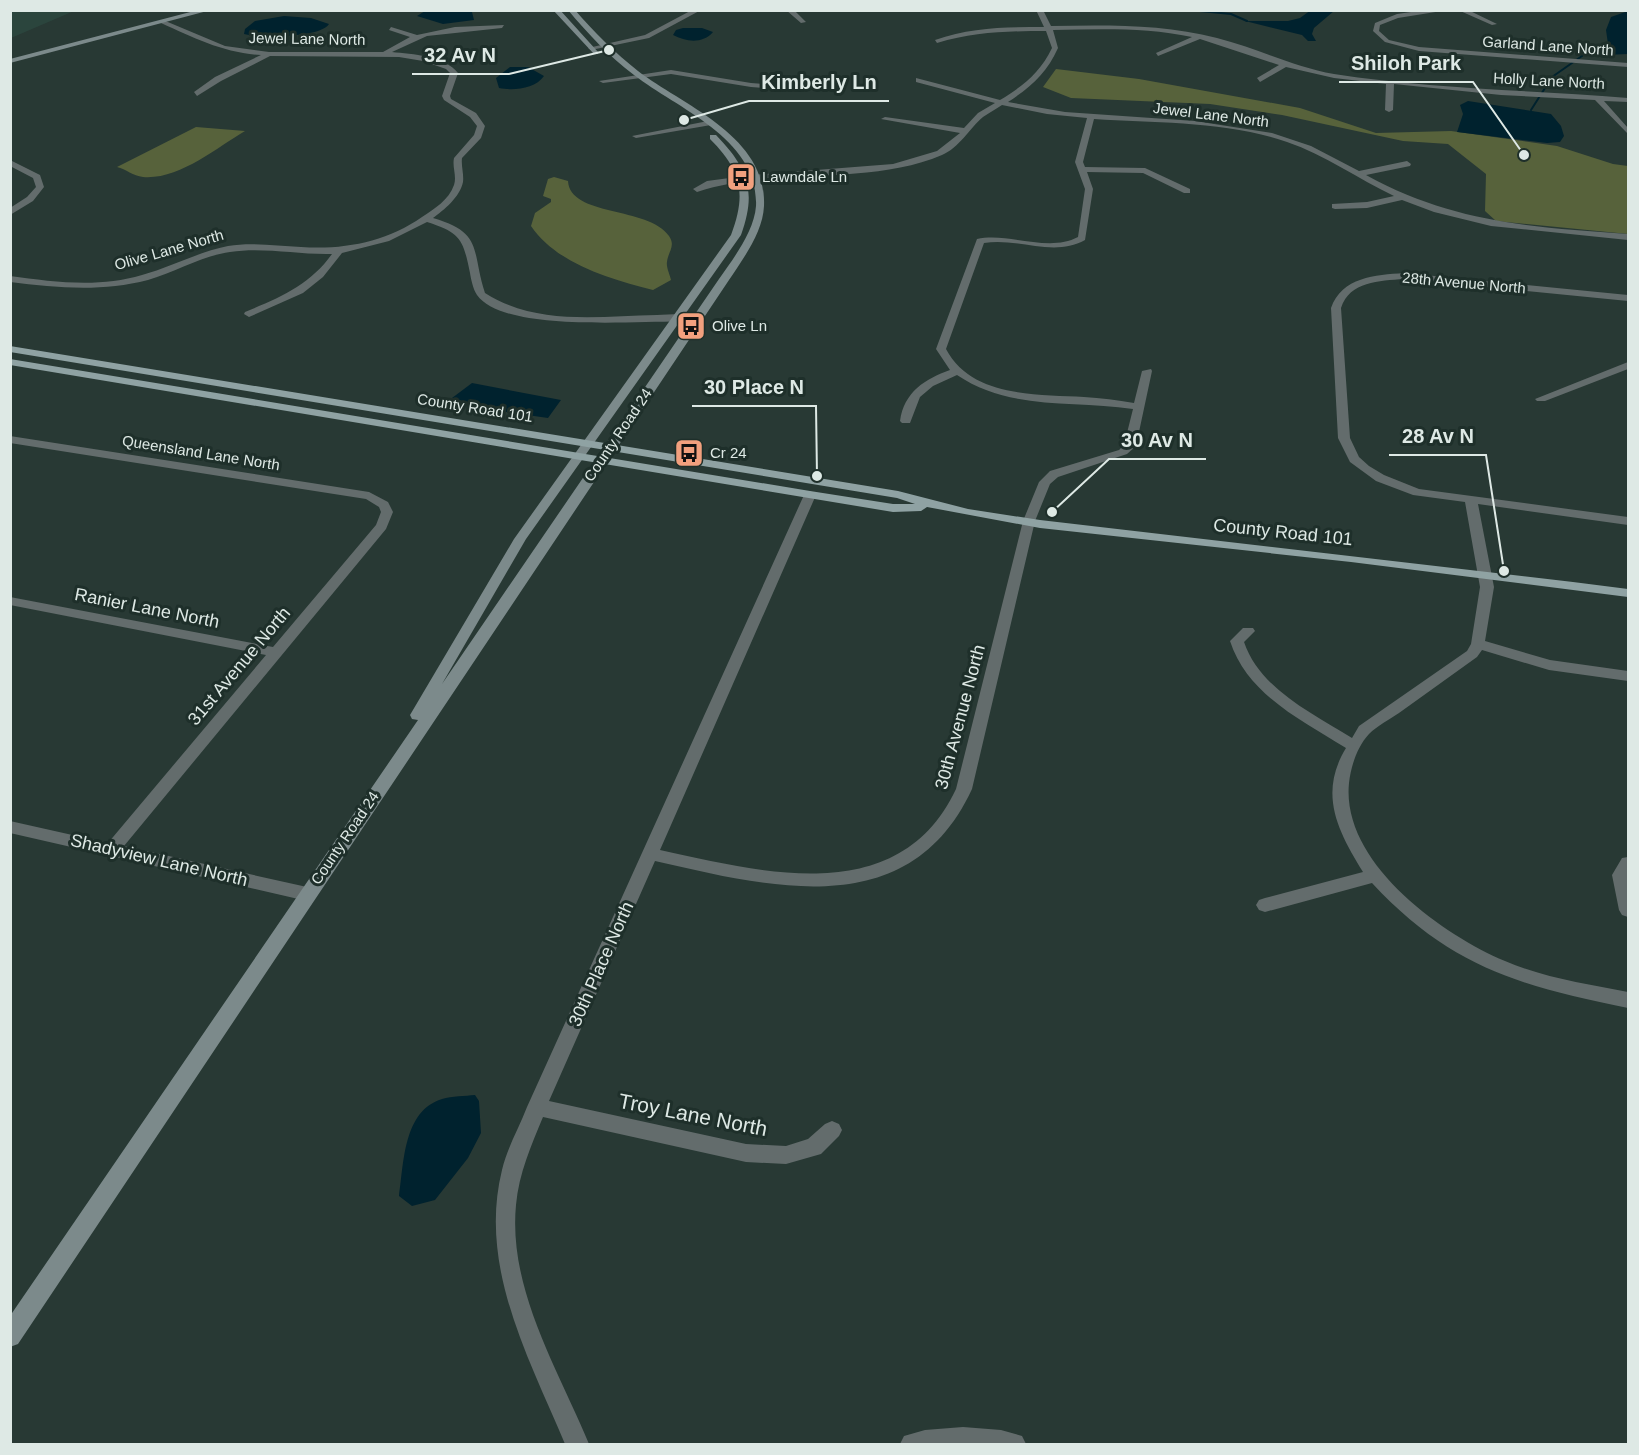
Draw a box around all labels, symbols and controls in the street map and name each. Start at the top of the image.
street label: Jewel Lane North [249,29,366,48]
street label: Garland Lane North [1482,32,1614,59]
callout: 32 Av N [412,36,509,74]
text: 32 Av N [424,44,496,66]
callout: Shiloh Park [1339,44,1473,82]
text: Shiloh Park [1351,52,1462,74]
callout: Kimberly Ln [749,63,889,101]
street label: Holly Lane North [1493,69,1605,92]
text: Kimberly Ln [761,71,877,93]
street label: Jewel Lane North [1152,99,1270,130]
bus stop icon: Lawndale Ln [725,161,757,193]
place label: Lawndale Ln [762,168,847,185]
street label: Olive Lane North [112,226,225,273]
street label: 28th Avenue North [1402,269,1527,296]
bus stop icon: Olive Ln [675,310,707,342]
place label: Olive Ln [712,317,767,334]
callout: 30 Place N [692,368,816,406]
text: 30 Place N [704,376,804,398]
street label: County Road 24 [580,385,655,484]
street label: County Road 101 [416,390,534,425]
callout: 28 Av N [1389,417,1486,455]
callout: 30 Av N [1109,421,1206,459]
text: 28 Av N [1402,425,1474,447]
text: 30 Av N [1121,429,1193,451]
street label: Queensland Lane North [121,432,281,473]
bus stop icon: Cr 24 [673,437,705,469]
place label: Cr 24 [710,444,747,461]
street label: County Road 101 [1212,515,1354,549]
street label: Ranier Lane North [73,584,221,632]
street label: 31st Avenue North [184,603,294,729]
street label: 30th Avenue North [931,643,989,791]
street label: County Road 24 [307,788,382,887]
street label: Shadyview Lane North [69,830,249,890]
street label: 30th Place North [565,899,637,1029]
street label: Troy Lane North [617,1089,769,1140]

